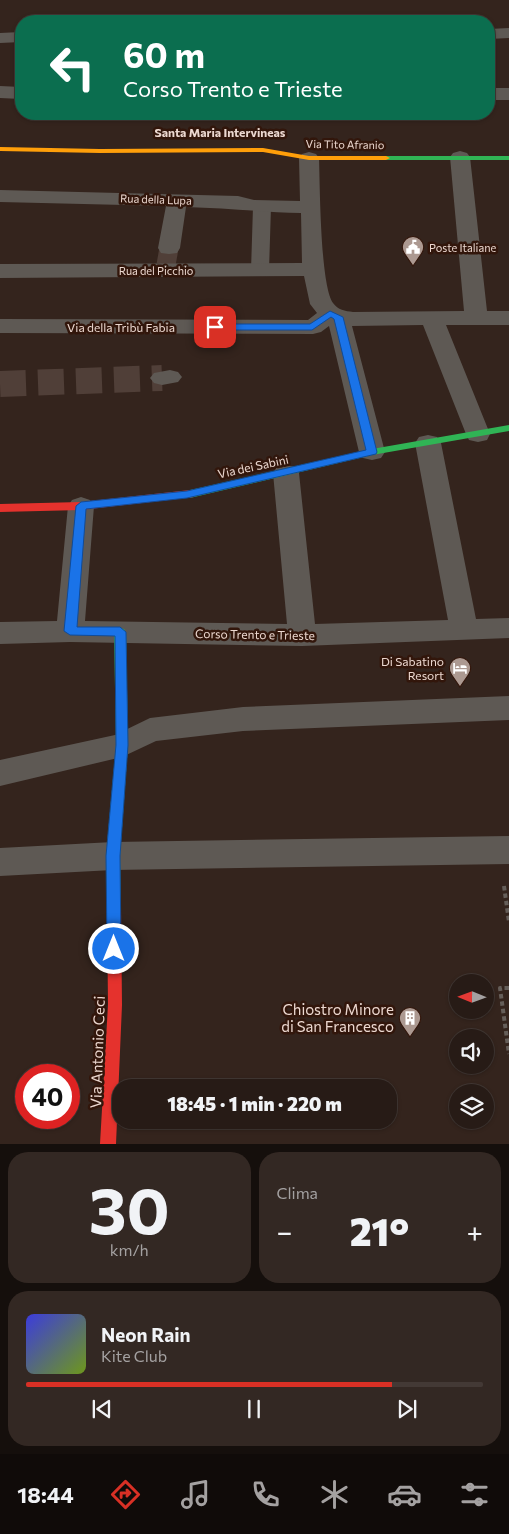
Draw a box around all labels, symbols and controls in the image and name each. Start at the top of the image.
text: 60 m [123,32,205,75]
icon: left [40,35,105,100]
text: Corso Trento e Trieste [123,75,343,102]
district label: Santa Maria Intervineas [155,125,286,139]
street label: Via Tito Afranio [306,137,385,151]
street label: Rua della Lupa [120,191,192,207]
public building icon: Poste Italiane [401,235,425,266]
place label: Poste Italiane [429,241,497,254]
street label: Rua del Picchio [119,264,194,277]
pin [194,306,236,348]
icon: arrive [201,313,229,341]
street label: Via della Tribù Fabia [67,320,175,334]
street label: Via dei Sabini [216,452,290,480]
street label: Corso Trento e Trieste [195,626,315,642]
place label: Di Sabatino Resort [381,654,444,682]
hotel icon: Di Sabatino Resort [448,656,472,687]
position arrow [87,922,139,974]
north arrow [449,974,494,1019]
map controls [449,974,494,1129]
street label: Via Antonio Ceci [86,995,108,1109]
place label: Chiostro Minore di San Francesco [281,1000,394,1035]
building icon: Chiostro Minore di San Francesco [398,1006,422,1037]
button: sound [449,1029,494,1074]
speed limit sign: 40 [15,1064,80,1129]
button: layers [449,1084,494,1129]
text: 18:45 · 1 min · 220 m [167,1092,342,1115]
text: 30 [89,1168,170,1247]
text: Clima [277,1183,318,1202]
text: 21° [350,1207,409,1254]
text: − [277,1214,292,1248]
text: + [467,1214,483,1248]
text: km/h [110,1240,149,1259]
text: Neon Rain [101,1323,191,1346]
text: Kite Club [101,1346,167,1365]
icon: previous [88,1395,116,1423]
icon: pause [240,1395,268,1423]
icon: next [393,1395,421,1423]
icon: directions [108,1477,143,1512]
icon: music [178,1477,213,1512]
icon: phone [248,1477,283,1512]
icon: climate [317,1477,352,1512]
icon: car [387,1477,422,1512]
icon: filters [457,1477,492,1512]
text: 18:44 [17,1481,74,1508]

